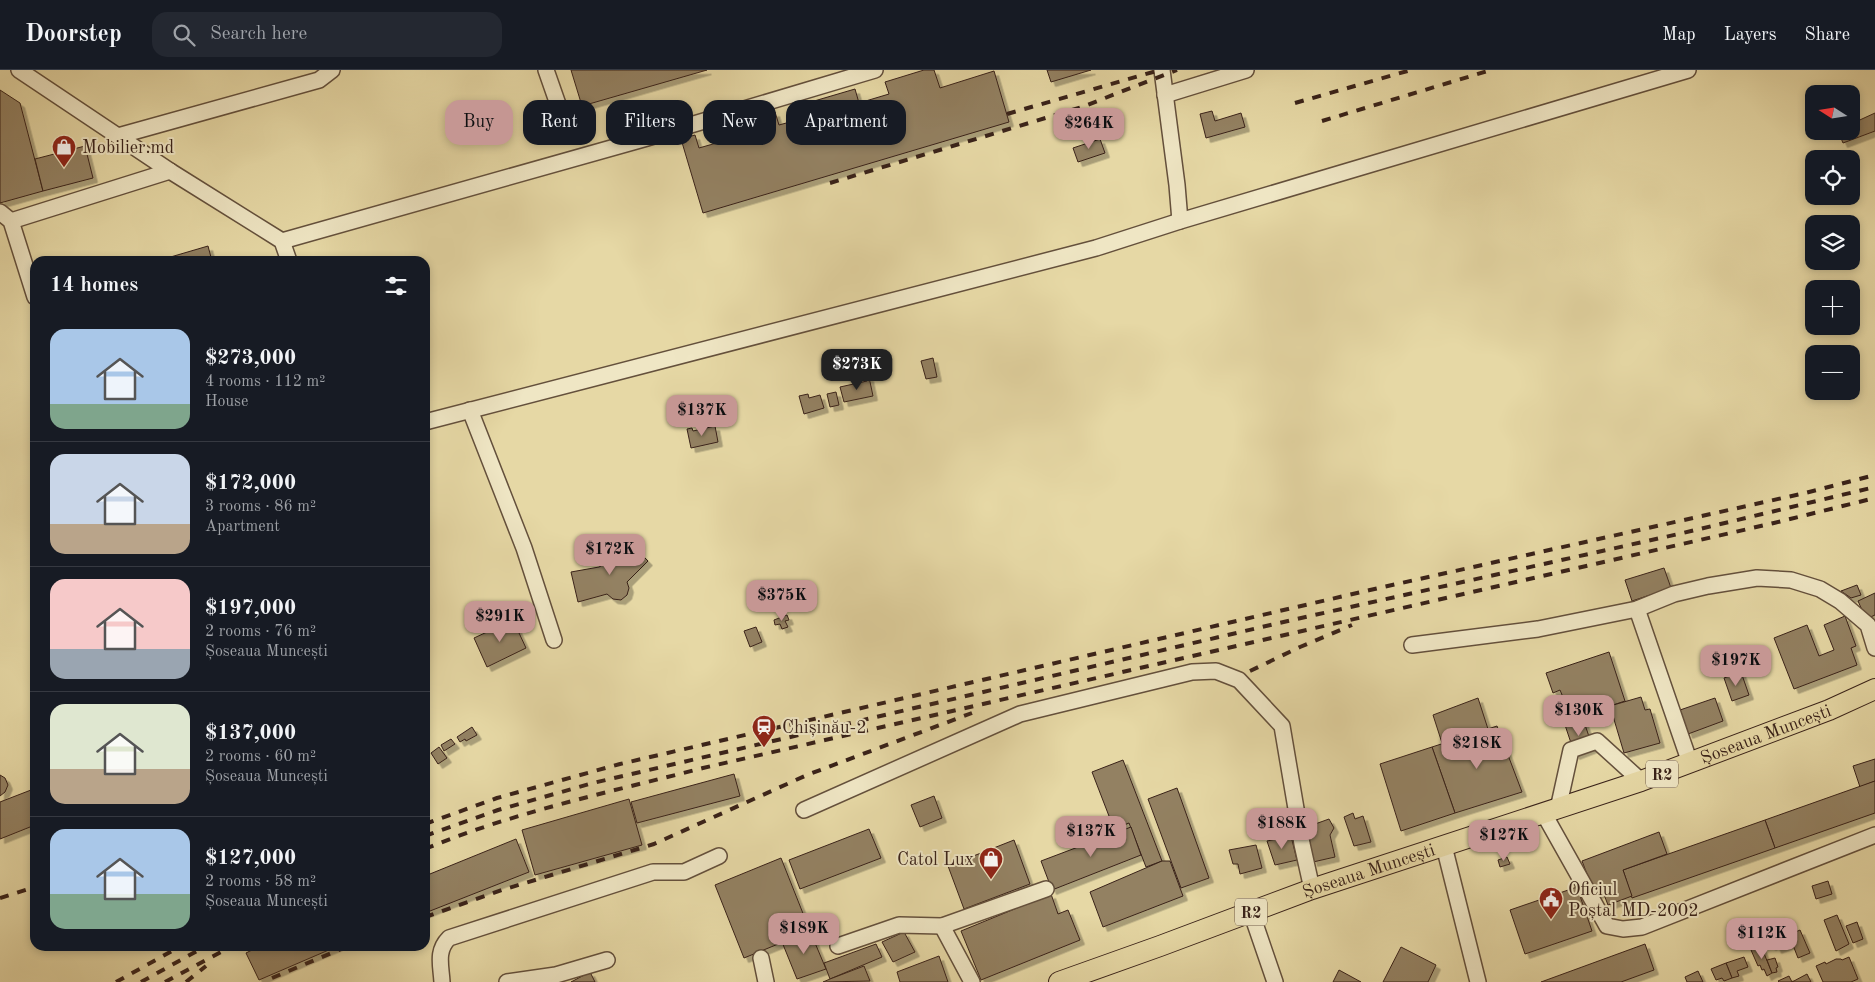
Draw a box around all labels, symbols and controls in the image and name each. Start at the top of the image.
search box [152,12,502,57]
icon: search [170,21,198,49]
text: Doorstep [25,23,122,47]
text: Search here [210,25,307,44]
text: Map [1662,26,1696,44]
text: Layers [1724,26,1776,44]
text: Share [1804,26,1850,44]
north arrow [1805,85,1860,140]
map controls [1805,85,1860,400]
chip: Buy [445,100,513,145]
chip: Rent [523,100,596,145]
chip: Filters [606,100,693,145]
chip: New [703,100,776,145]
chip: Apartment [786,100,906,145]
pin: $264K [1054,108,1124,150]
text: $264K [1064,116,1114,132]
shop icon: Mobilier.md [51,134,77,168]
place label: Mobilier.md [82,139,174,157]
button: locate [1805,150,1860,205]
button: layers [1805,215,1860,270]
icon: filters [382,272,410,300]
text: 14 homes [50,275,138,296]
button: + [1805,280,1860,335]
button: − [1805,345,1860,400]
text: $273,000 [205,348,296,369]
pin: $273K [822,348,892,391]
icon: home [90,349,150,409]
text: $273K [832,357,882,373]
text: 4 rooms · 112 m² [205,374,325,390]
text: House [205,394,248,410]
pin: $137K [667,394,737,437]
text: $137K [677,403,727,419]
text: $172,000 [205,473,296,494]
icon: home [90,474,150,534]
text: 3 rooms · 86 m² [205,499,316,515]
text: Apartment [205,519,280,535]
pin: $172K [575,534,645,576]
text: $172K [585,542,635,558]
pin: $375K [747,580,817,622]
text: $375K [757,588,807,604]
text: $197,000 [205,598,296,619]
icon: home [90,599,150,659]
pin: $291K [465,600,535,643]
text: $291K [475,609,525,625]
text: 2 rooms · 76 m² [205,624,316,640]
text: Șoseaua Muncești [205,644,328,660]
pin: $197K [1701,644,1771,687]
text: $197K [1711,653,1761,669]
pin: $130K [1544,694,1614,737]
street label: Șoseaua Muncești [1698,702,1834,769]
text: $130K [1554,703,1604,719]
station icon: Chișinău-2 [751,714,777,748]
place label: Chișinău-2 [782,719,867,738]
text: $137,000 [205,723,296,744]
icon: home [90,724,150,784]
pin: $218K [1442,728,1512,770]
text: $218K [1452,736,1502,752]
text: 2 rooms · 60 m² [205,749,316,765]
road number: R2 [1646,761,1678,788]
text: Șoseaua Muncești [205,769,328,785]
pin: $188K [1247,808,1317,850]
pin: $137K [1056,816,1126,858]
text: $188K [1257,816,1307,832]
pin: $127K [1469,820,1539,862]
text: $137K [1066,824,1116,840]
text: $127K [1479,828,1529,844]
street label: Șoseaua Muncești [1300,841,1437,903]
shop icon: Catol Lux [978,846,1004,880]
text: $127,000 [205,848,296,869]
icon: home [90,849,150,909]
place label: Catol Lux [897,851,974,869]
text: 2 rooms · 58 m² [205,874,316,890]
place label: Oficiul Poștal MD-2002 [1568,881,1699,921]
public building icon: Oficiul Poștal MD-2002 [1538,886,1564,920]
text: Șoseaua Muncești [205,894,328,910]
road number: R2 [1235,899,1267,926]
pin: $189K [769,912,839,955]
pin: $112K [1727,918,1797,960]
text: $189K [779,921,829,937]
text: $112K [1737,926,1787,942]

